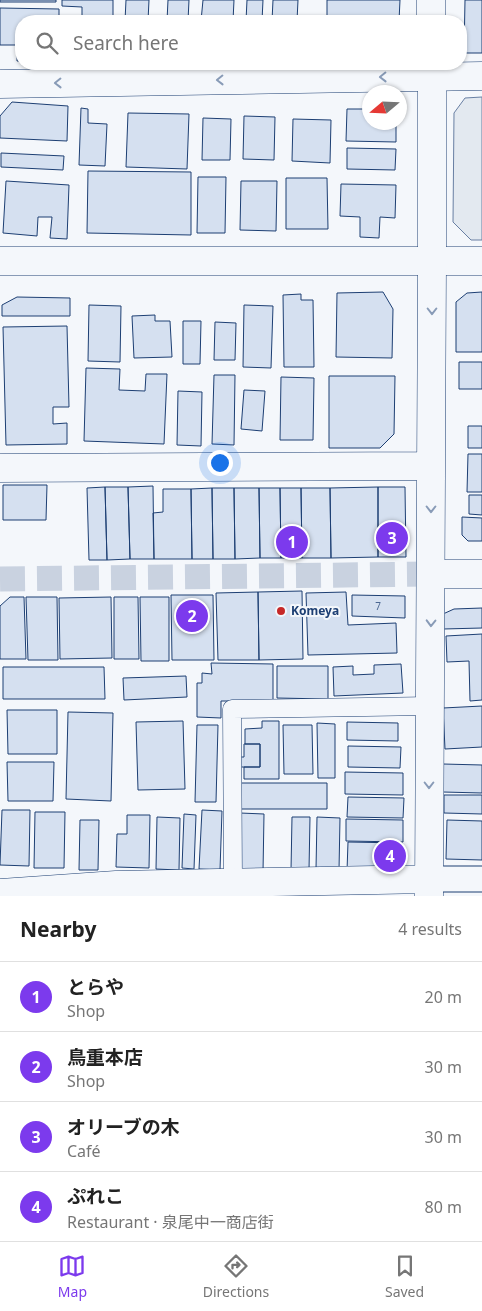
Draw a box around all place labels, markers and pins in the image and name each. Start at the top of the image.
pin: 3 [376,519,408,557]
pin: 1 [276,523,308,561]
pin: 2 [176,597,208,635]
place label: Komeya [291,602,339,619]
marker: Komeya [275,605,287,617]
pin: 4 [374,837,406,875]

